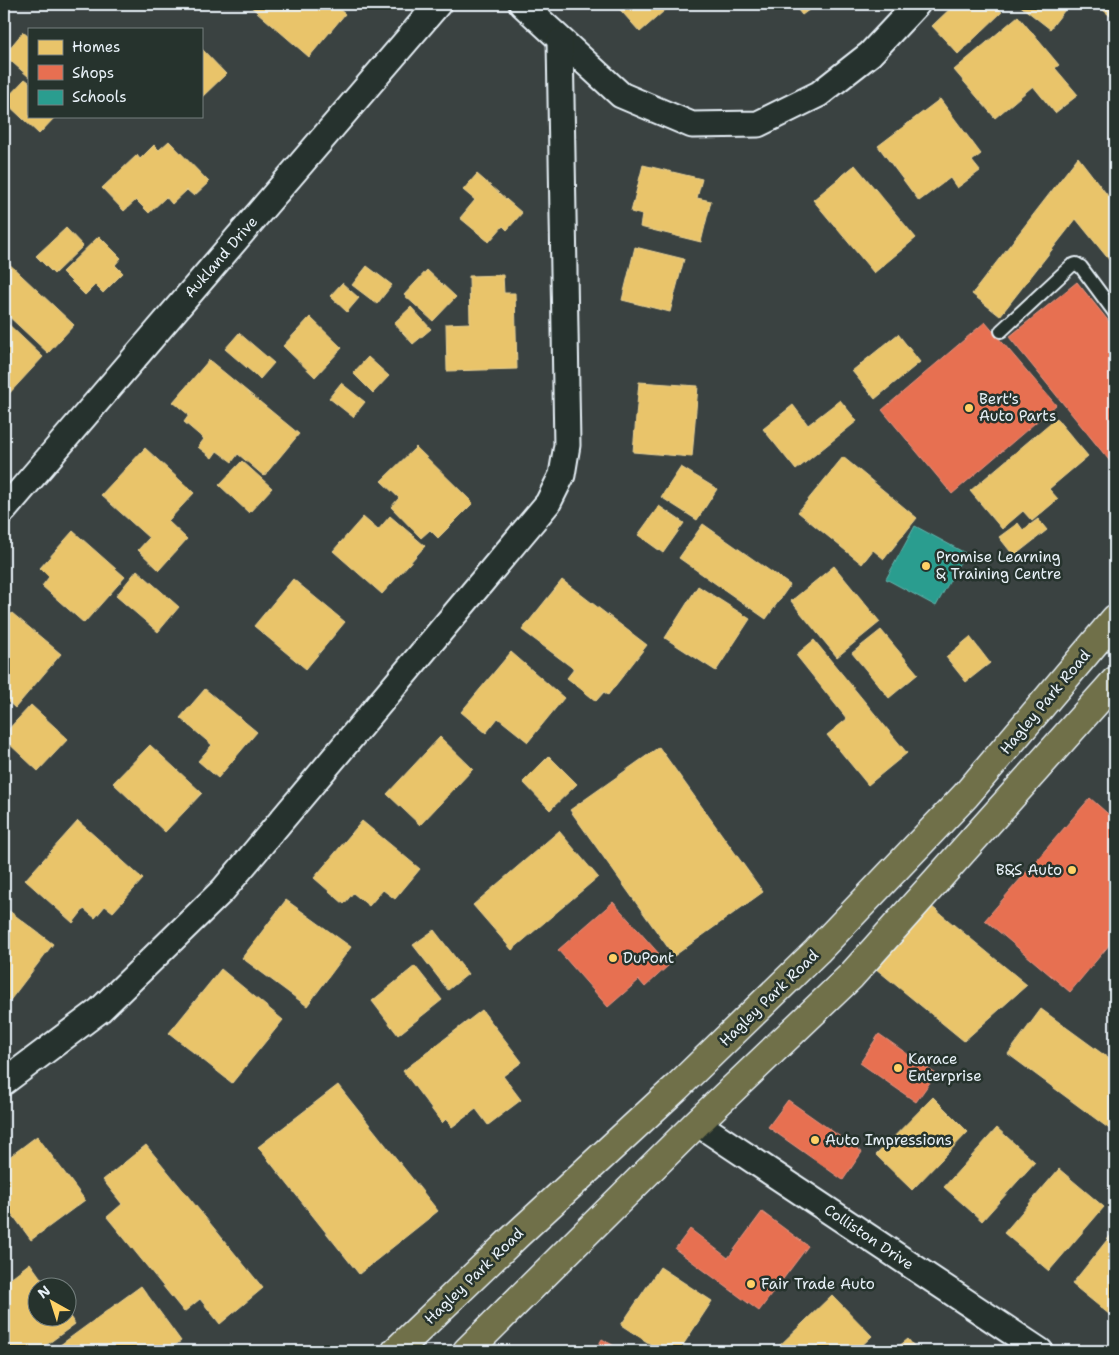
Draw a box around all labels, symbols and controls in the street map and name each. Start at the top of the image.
legend [28,28,202,118]
text: Homes [72,37,120,57]
text: Shops [72,63,114,83]
text: Schools [72,87,127,107]
street label: Aukland Drive [180,212,262,302]
place label: Bert's Auto Parts [979,389,1056,426]
marker: Bert's Auto Parts [963,402,975,414]
place label: Promise Learning & Training Centre [936,547,1062,584]
marker: Promise Learning & Training Centre [920,560,932,572]
street label: Hagley Park Road [995,645,1095,758]
place label: B&S Auto [996,860,1062,880]
marker: B&S Auto [1066,864,1078,876]
street label: Hagley Park Road [715,945,823,1051]
place label: DuPont [623,948,674,968]
marker: DuPont [607,952,619,964]
place label: Karace Enterprise [908,1049,982,1086]
marker: Karace Enterprise [892,1062,904,1074]
place label: Auto Impressions [825,1130,952,1150]
marker: Auto Impressions [809,1134,821,1146]
street label: Colliston Drive [820,1200,918,1274]
street label: Hagley Park Road [420,1223,528,1329]
place label: Fair Trade Auto [761,1274,875,1294]
north arrow [28,1278,78,1328]
marker: Fair Trade Auto [745,1278,757,1290]
text: N [34,1281,54,1302]

